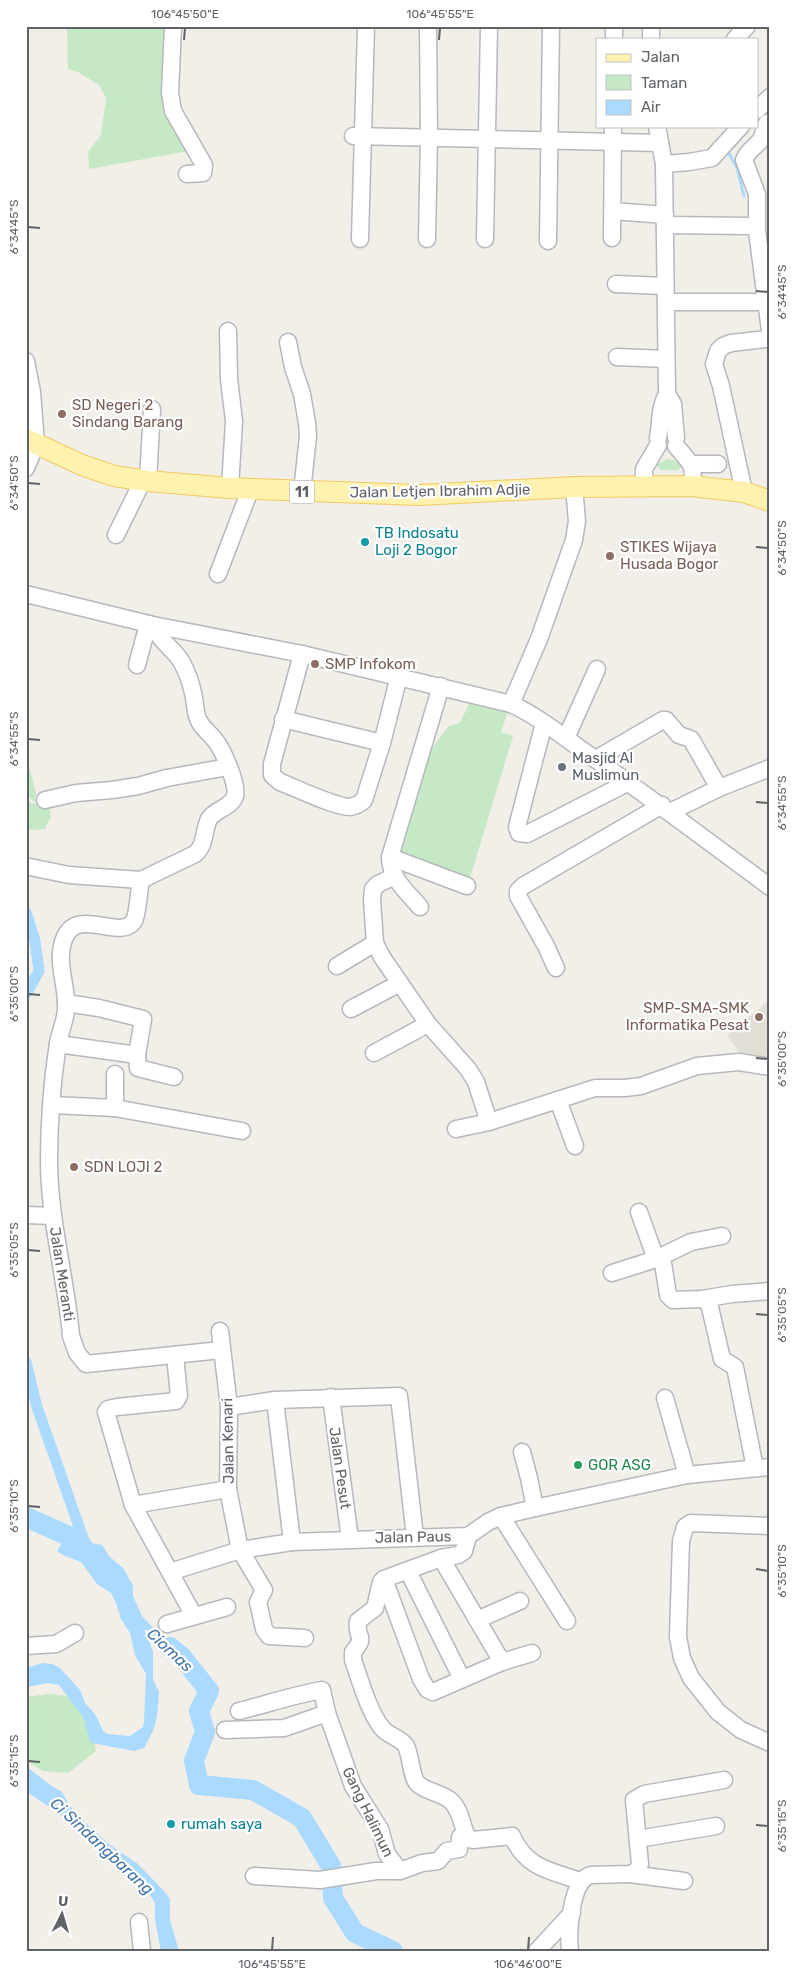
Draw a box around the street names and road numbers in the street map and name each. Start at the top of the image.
street label: Jalan Letjen Ibrahim Adjie [349,480,531,502]
road number: 11 [290,481,314,504]
street label: Jalan Meranti [46,1226,78,1322]
street label: Jalan Kenari [218,1398,238,1484]
street label: Jalan Pesut [325,1426,355,1510]
street label: Jalan Paus [374,1527,452,1547]
street label: Gang Halimun [338,1764,398,1860]

